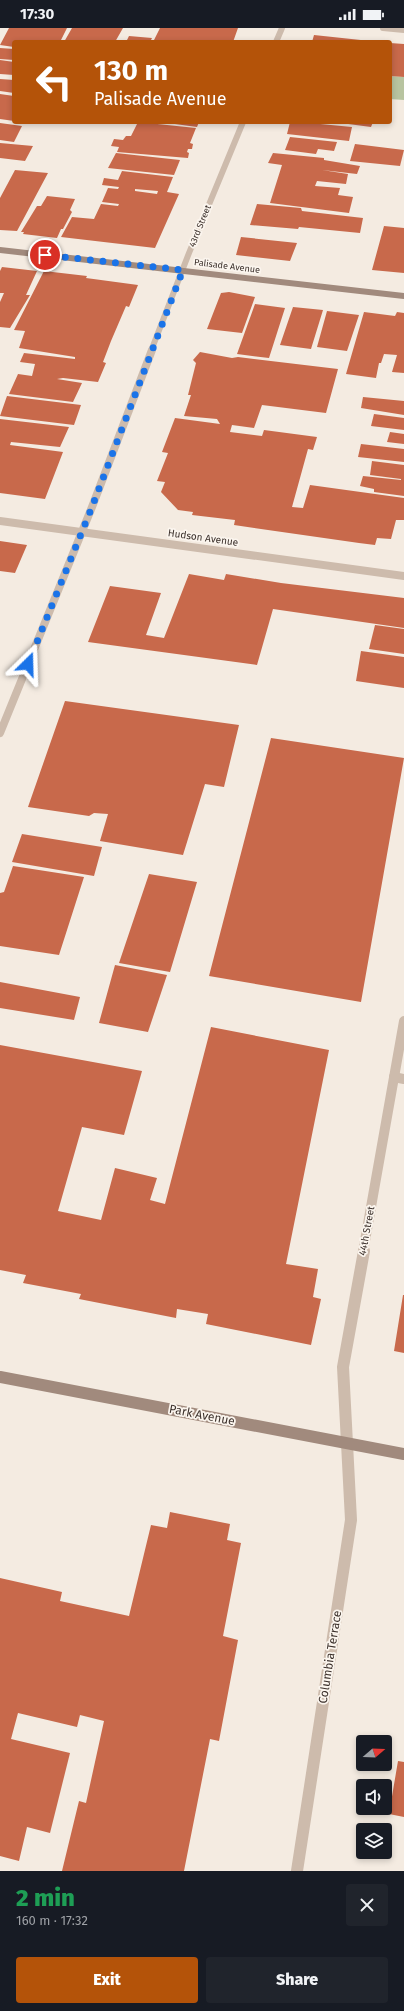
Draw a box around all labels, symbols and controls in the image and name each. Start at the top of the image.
text: 17:30 [20,5,54,23]
text: 130 m [94,54,168,87]
icon: left [28,56,80,108]
text: Palisade Avenue [94,88,227,110]
street label: 43rd Street [187,203,213,249]
pin [28,238,62,272]
icon: arrive [34,244,56,266]
street label: Palisade Avenue [193,257,261,275]
street label: Hudson Avenue [167,527,239,549]
position arrow [7,643,49,685]
street label: 44th Street [357,1205,377,1257]
street label: Park Avenue [168,1402,236,1428]
street label: Columbia Terrace [316,1609,344,1705]
north arrow [356,1735,392,1771]
map controls [356,1735,392,1859]
button: sound [356,1779,392,1815]
button: layers [356,1823,392,1859]
text: 2 min [16,1884,75,1912]
button: close [346,1884,388,1926]
text: 160 m · 17:32 [16,1913,88,1928]
button: Exit [16,1957,198,2003]
button: Share [206,1957,388,2003]

